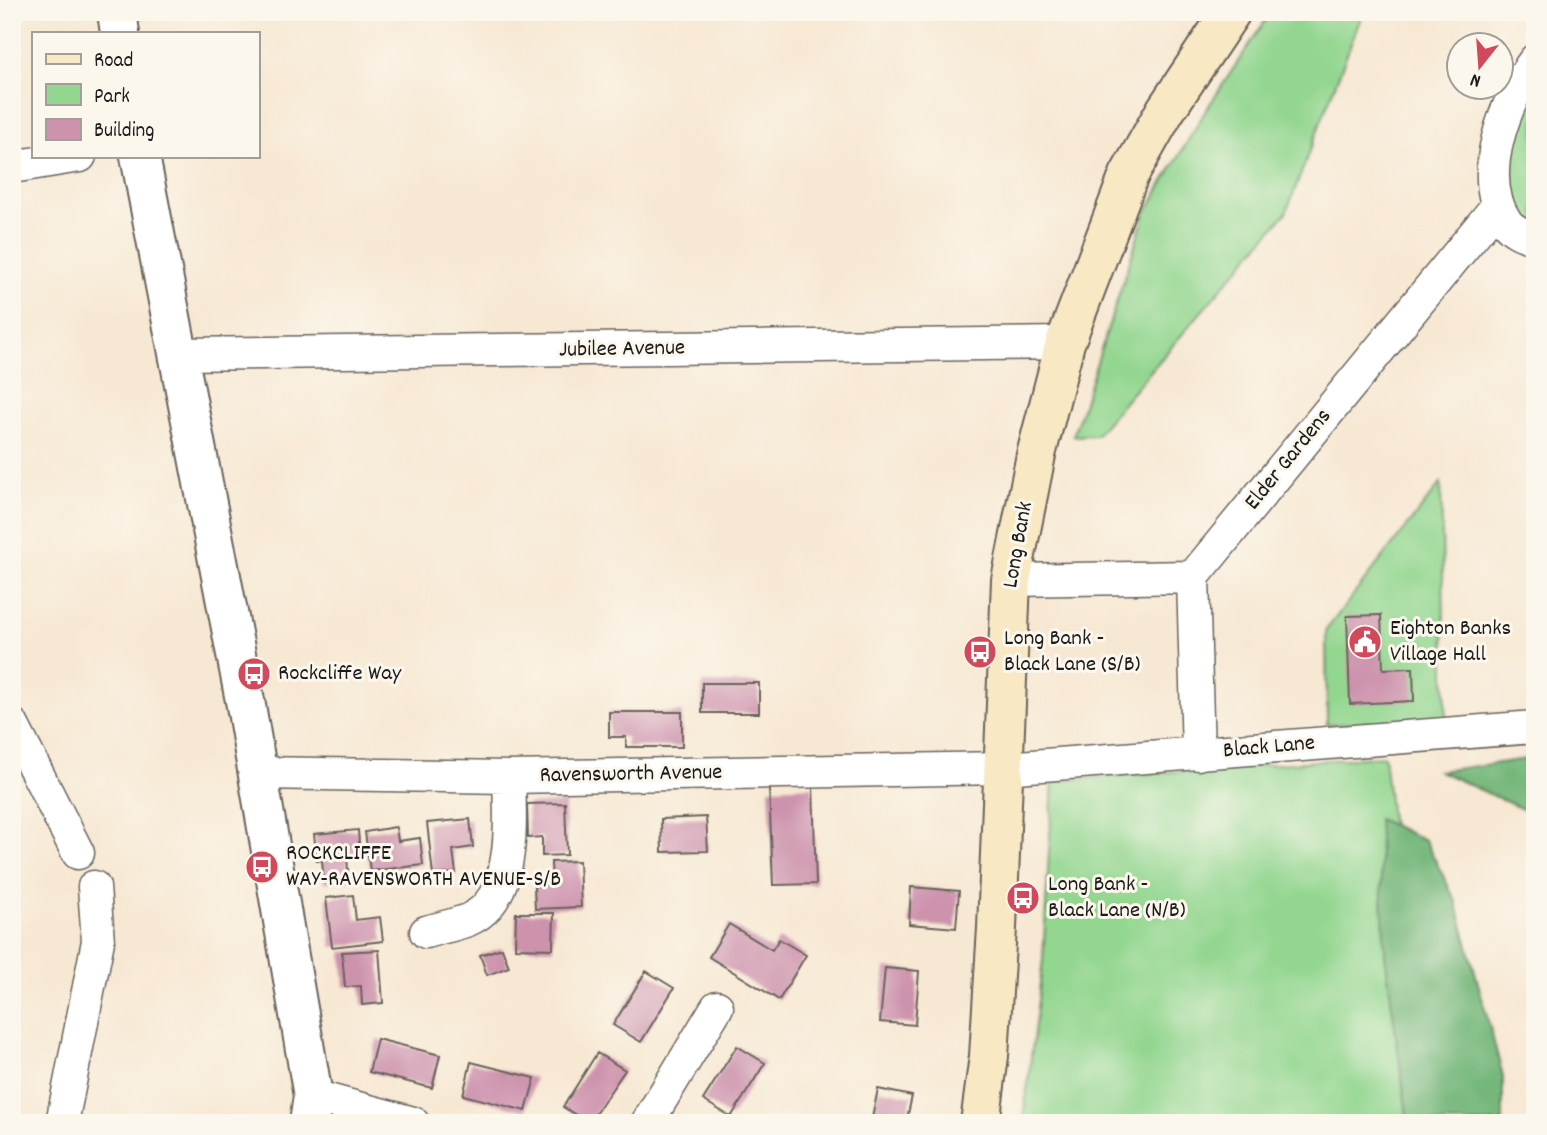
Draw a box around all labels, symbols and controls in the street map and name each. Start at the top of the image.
legend [32,32,259,158]
north arrow [1446,32,1516,102]
text: Road [94,47,133,77]
text: N [1468,65,1484,93]
text: Park [94,83,130,113]
text: Building [94,117,154,147]
street label: Jubilee Avenue [559,332,685,368]
street label: Elder Gardens [1238,402,1340,518]
street label: Long Bank [995,499,1043,591]
place label: Eighton Banks Village Hall [1390,613,1511,672]
place label: Long Bank - Black Lane (S/B) [1004,623,1141,682]
public building icon: Eighton Banks Village Hall [1346,623,1384,661]
bus stop icon: Long Bank - Black Lane (S/B) [961,633,999,671]
bus stop icon: Rockcliffe Way [235,655,273,693]
place label: Rockcliffe Way [278,658,402,691]
street label: Black Lane [1222,728,1316,768]
street label: Ravensworth Avenue [539,757,723,793]
place label: ROCKCLIFFE WAY-RAVENSWORTH AVENUE-S/B [286,838,561,897]
bus stop icon: ROCKCLIFFE WAY-RAVENSWORTH AVENUE-S/B [243,848,281,886]
place label: Long Bank - Black Lane (N/B) [1048,869,1186,928]
bus stop icon: Long Bank - Black Lane (N/B) [1004,879,1042,917]

